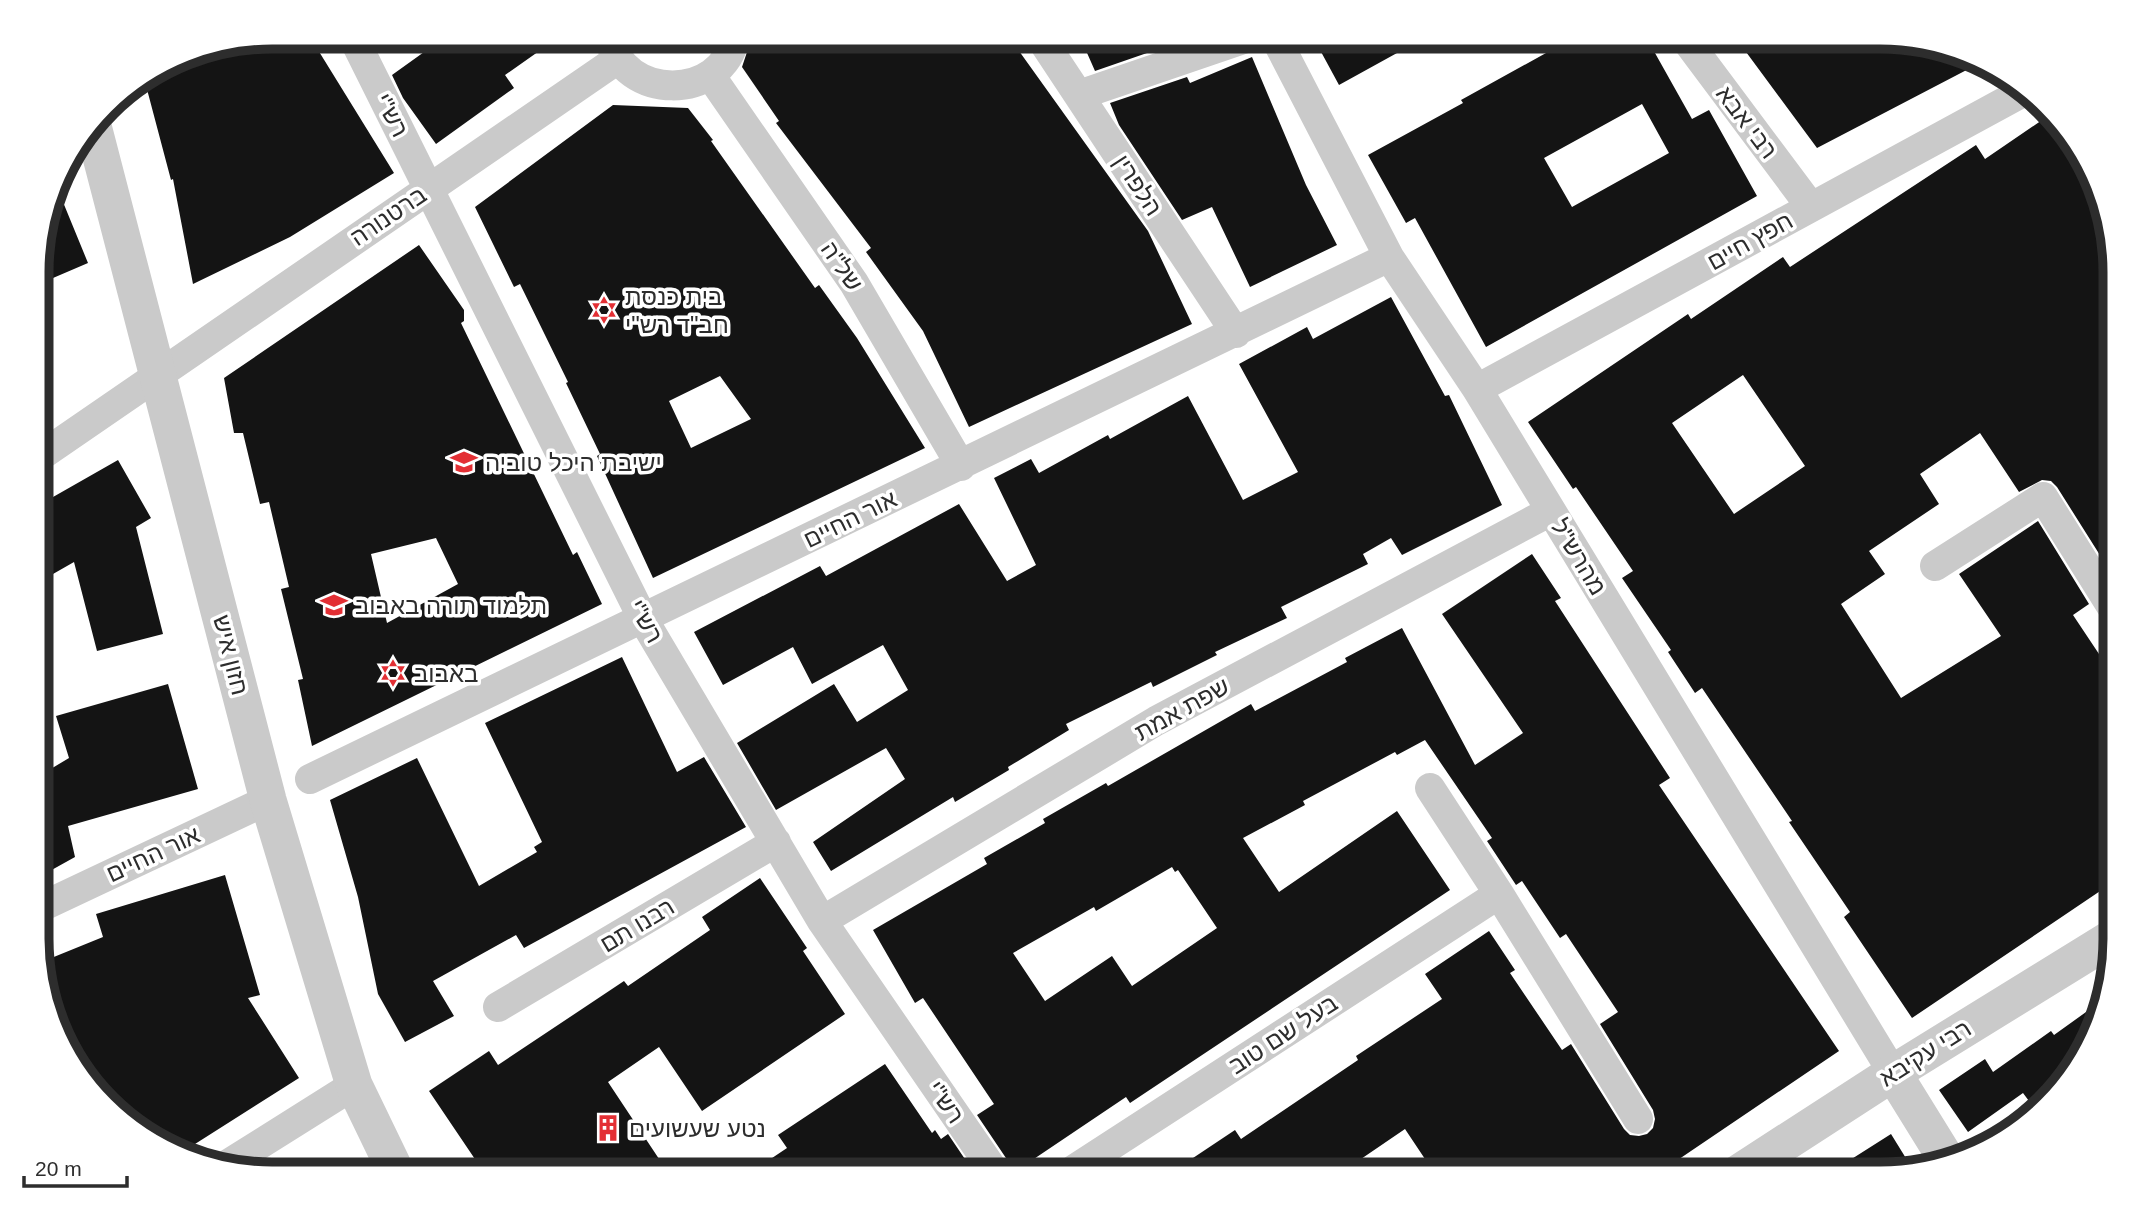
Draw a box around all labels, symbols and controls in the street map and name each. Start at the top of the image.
street label: רבי אבא [1711,80,1783,164]
street label: רש"י [370,89,414,141]
street label: הלפרין [1108,149,1168,221]
street label: ברטנורה [345,181,431,251]
street label: חפץ חיים [1703,207,1797,275]
street label: של"ה [816,236,868,296]
place label: בית כנסת חב"ד רש"י [625,283,729,338]
synagogue icon: בית כנסת חב"ד רש"י [589,295,619,325]
school or university icon: ישיבת היכל טוביה [449,447,479,477]
place label: ישיבת היכל טוביה [485,449,662,476]
street label: אור החיים [799,485,901,553]
street label: מהרש"ל [1546,514,1612,600]
school or university icon: תלמוד תורה באבוב [319,590,349,620]
place label: תלמוד תורה באבוב [355,592,547,619]
street label: רש"י [623,595,669,647]
street label: חזון איש [208,612,254,698]
synagogue icon: באבוב [378,658,408,688]
place label: באבוב [414,660,478,687]
street label: שפת אמת [1130,672,1234,746]
street label: אור החיים [102,821,204,887]
street label: רבנו תם [595,892,679,958]
street label: בעל שם טוב [1224,989,1342,1079]
street label: רבי עקיבא [1874,1014,1976,1092]
street label: רש"י [922,1076,970,1128]
building icon: נטע שעשועים [593,1113,623,1143]
place label: נטע שעשועים [629,1115,766,1142]
scale bar [24,1144,128,1188]
text: 20 m [35,1157,82,1180]

